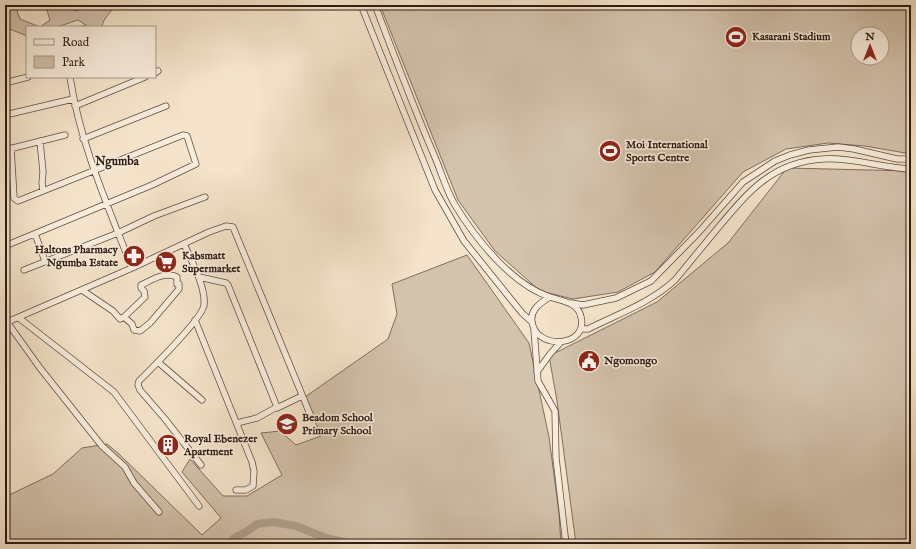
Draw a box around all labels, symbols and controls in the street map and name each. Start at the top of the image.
sports icon: Kasarani Stadium [723,24,749,50]
legend [26,26,156,78]
north arrow [850,26,890,66]
place label: Kasarani Stadium [752,30,831,44]
text: N [864,30,875,44]
text: Road [62,35,90,50]
text: Park [62,55,85,70]
sports icon: Moi International Sports Centre [597,138,623,164]
place label: Moi International Sports Centre [626,138,709,165]
district label: Ngumba [94,154,140,170]
place label: Haltons Pharmacy Ngumba Estate [35,243,119,270]
pharmacy icon: Haltons Pharmacy Ngumba Estate [121,243,147,269]
supermarket icon: Kabsmatt Supermarket [153,249,179,275]
place label: Kabsmatt Supermarket [182,249,241,276]
public building icon: Ngomongo [576,348,602,374]
place label: Ngomongo [603,354,657,368]
school or university icon: Beadom School Primary School [274,411,300,437]
place label: Beadom School Primary School [302,411,374,438]
building icon: Royal Ebenezer Apartment [155,432,181,458]
place label: Royal Ebenezer Apartment [183,432,258,459]

